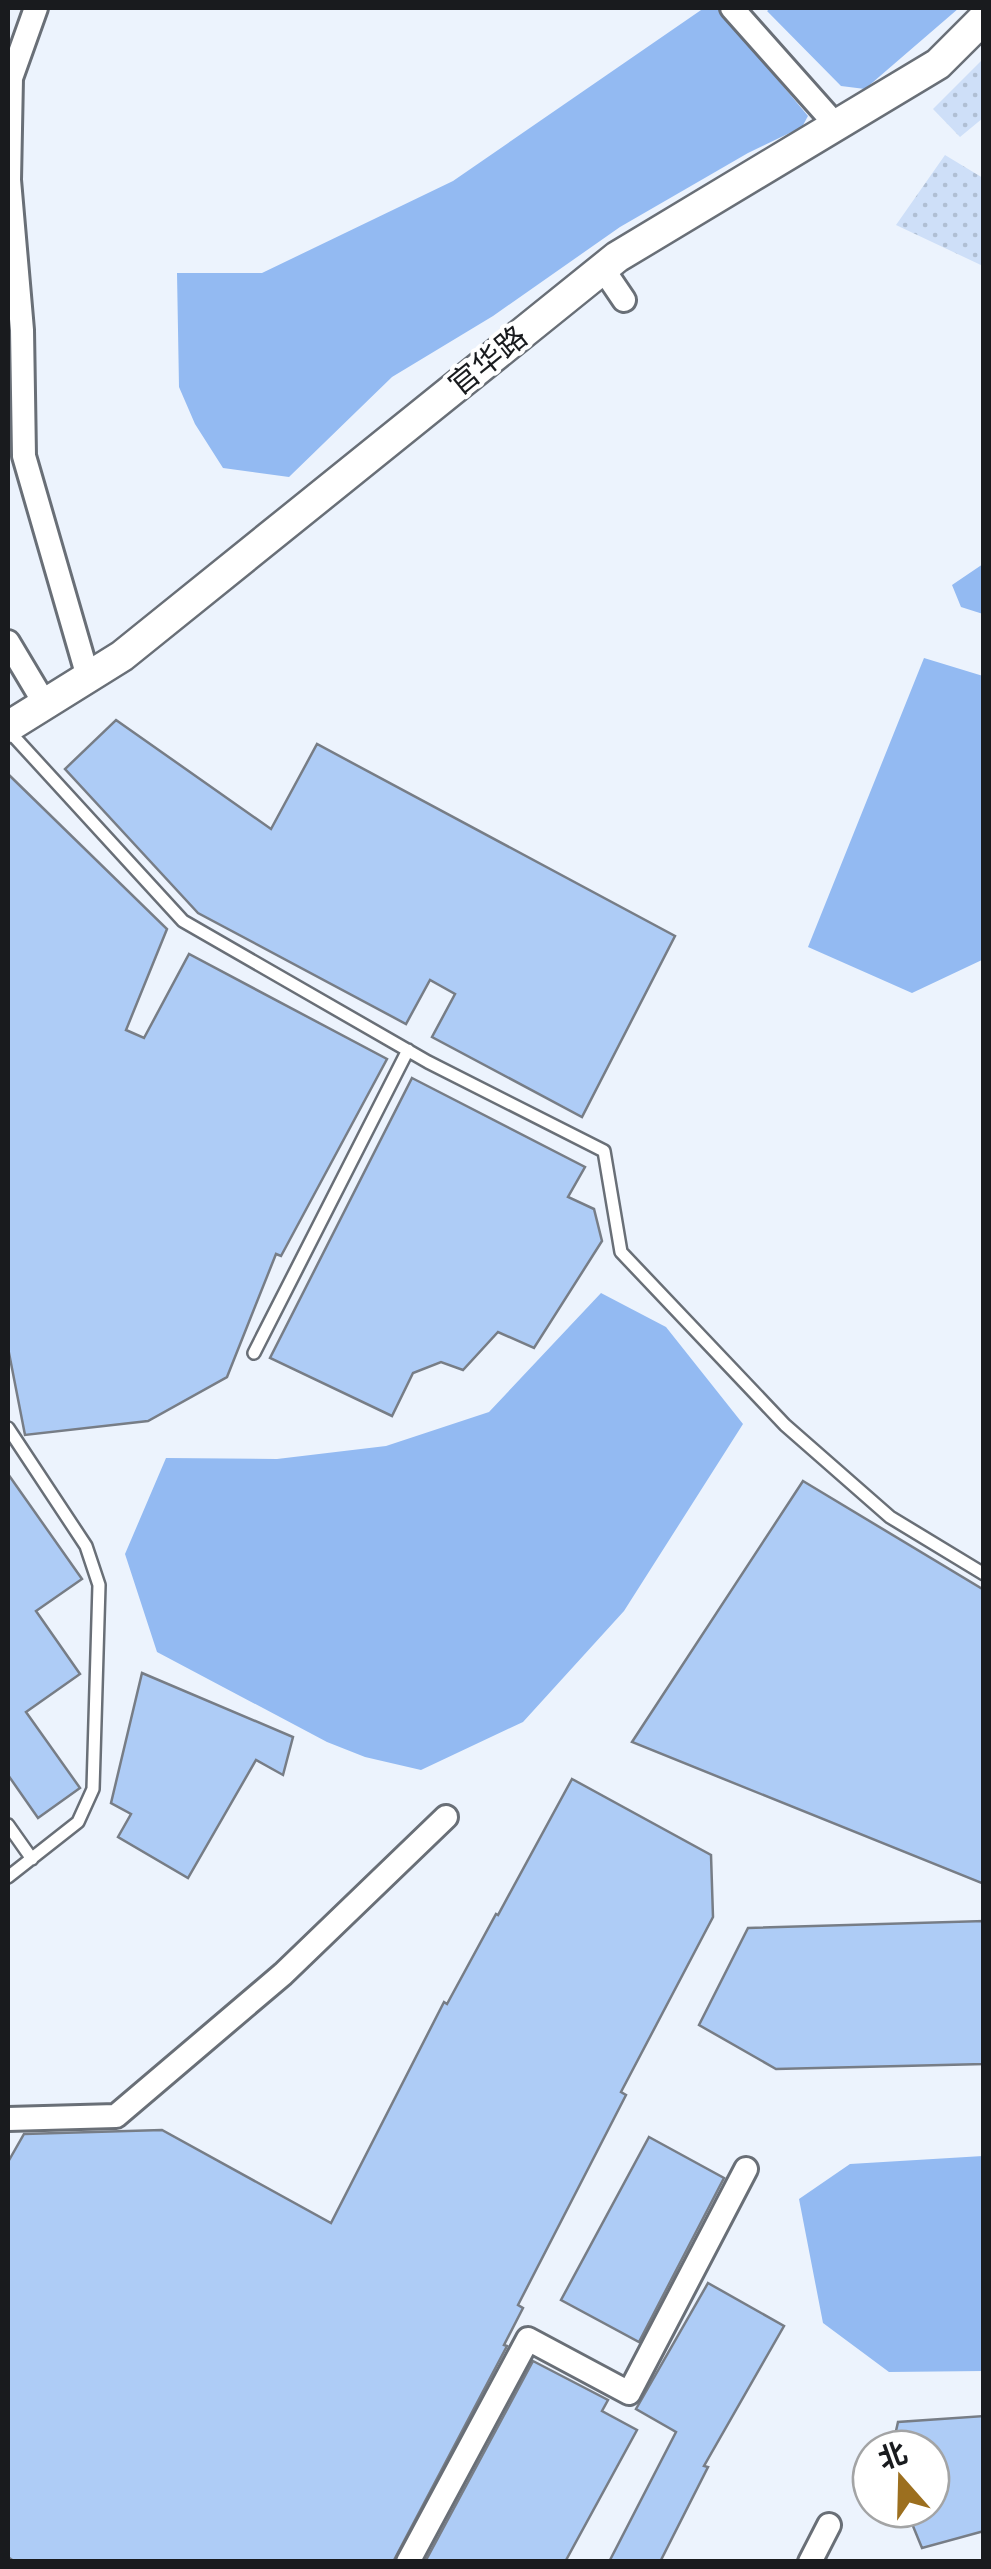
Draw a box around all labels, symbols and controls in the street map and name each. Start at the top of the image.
street label: 官华路 [442,319,534,403]
north arrow [851,2429,951,2529]
text: 北 [874,2436,911,2476]

